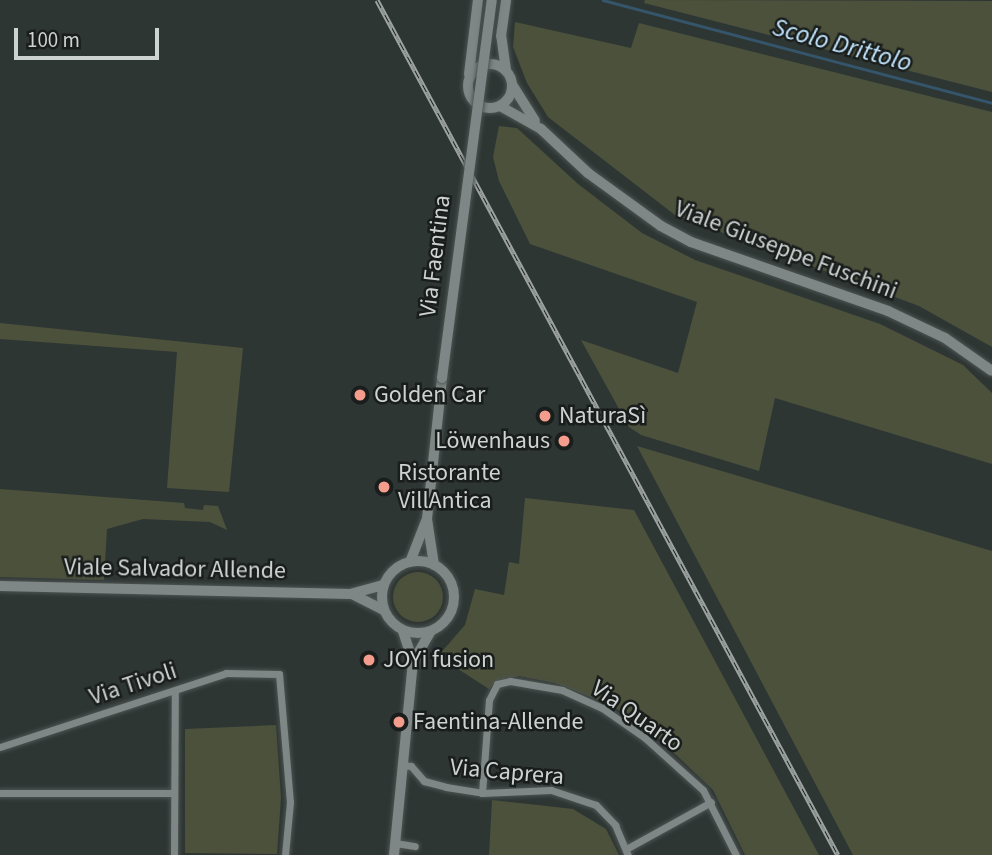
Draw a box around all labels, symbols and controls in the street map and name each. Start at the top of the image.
water label: Scolo Drittolo [769,11,915,79]
scale bar [18,14,163,58]
text: 100 m [27,25,80,55]
street label: Via Faentina [413,193,457,319]
street label: Viale Giuseppe Fuschini [671,194,901,306]
place label: Golden Car [374,381,485,409]
marker: Golden Car [352,387,368,403]
place label: NaturaSì [559,402,646,430]
marker: NaturaSì [537,408,553,424]
place label: Löwenhaus [435,427,550,455]
marker: Löwenhaus [556,433,572,449]
place label: Ristorante VillAntica [398,459,501,515]
marker: Ristorante VillAntica [376,479,392,495]
street label: Viale Salvador Allende [64,553,286,585]
place label: JOYi fusion [383,646,494,674]
marker: JOYi fusion [361,652,377,668]
street label: Via Tivoli [86,656,180,712]
street label: Via Quarto [586,674,688,758]
place label: Faentina-Allende [413,708,583,736]
marker: Faentina-Allende [391,714,407,730]
street label: Via Caprera [449,753,565,791]

